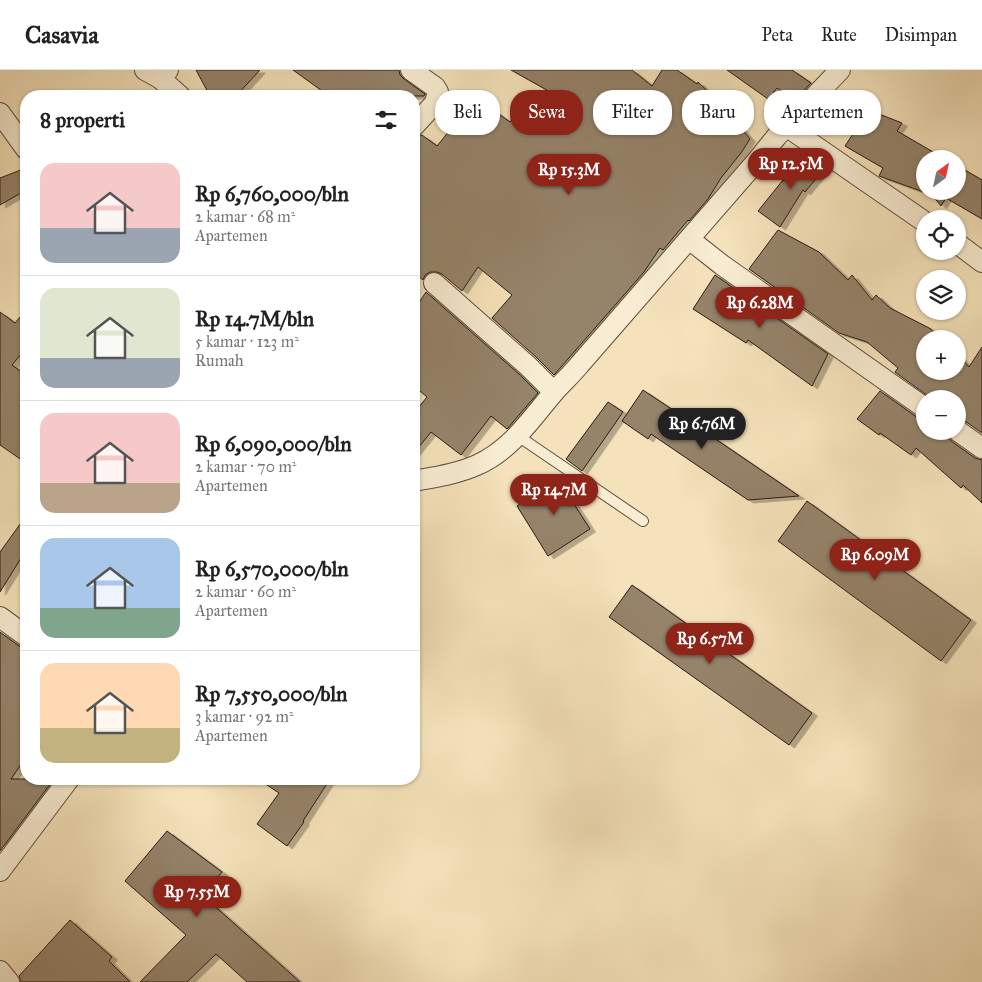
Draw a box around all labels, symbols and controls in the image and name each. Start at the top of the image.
text: Casavia [25,20,99,50]
text: Peta [762,24,793,46]
text: Rute [821,24,857,46]
text: Disimpan [885,24,957,46]
chip: Beli [435,90,500,135]
chip: Sewa [510,90,583,135]
chip: Filter [593,90,672,135]
chip: Baru [682,90,754,135]
chip: Apartemen [764,90,881,135]
icon: filters [372,106,400,134]
text: 8 properti [40,107,125,133]
pin: Rp 12.5M [739,148,843,190]
north arrow [916,150,966,200]
map controls [916,150,966,440]
pin: Rp 15.3M [517,154,621,196]
text: Rp 12.5M [759,154,823,173]
text: Rp 15.3M [538,160,600,179]
text: Rp 6,760,000/bln [195,181,349,207]
icon: home [80,183,140,243]
text: 2 kamar · 68 m² [195,207,295,226]
button: locate [916,210,966,260]
text: Apartemen [195,226,268,245]
button: layers [916,270,966,320]
pin: Rp 6.28M [708,286,812,329]
text: Rp 6.28M [726,293,794,312]
text: Rp 14.7M/bln [195,306,314,332]
icon: home [80,308,140,368]
button: + [916,330,966,380]
text: 5 kamar · 123 m² [195,332,299,351]
text: Rumah [195,351,244,370]
button: − [916,390,966,440]
pin: Rp 6.76M [650,408,754,450]
text: Rp 6.76M [669,414,735,433]
text: Rp 6,090,000/bln [195,431,352,457]
icon: home [80,433,140,493]
text: 2 kamar · 70 m² [195,457,297,476]
pin: Rp 14.7M [502,474,606,516]
text: Apartemen [195,476,268,495]
text: Rp 14.7M [521,480,587,499]
pin: Rp 6.09M [823,538,927,581]
text: Rp 6.09M [841,545,909,564]
text: Rp 6,570,000/bln [195,556,349,582]
icon: home [80,558,140,618]
text: 2 kamar · 60 m² [195,582,296,601]
text: Apartemen [195,601,268,620]
pin: Rp 6.57M [658,622,762,665]
text: Rp 6.57M [677,629,743,648]
text: Rp 7,550,000/bln [195,681,347,707]
icon: home [80,683,140,743]
text: 3 kamar · 92 m² [195,707,294,726]
text: Apartemen [195,726,268,745]
pin: Rp 7.55M [145,876,249,918]
text: Rp 7.55M [164,882,230,901]

